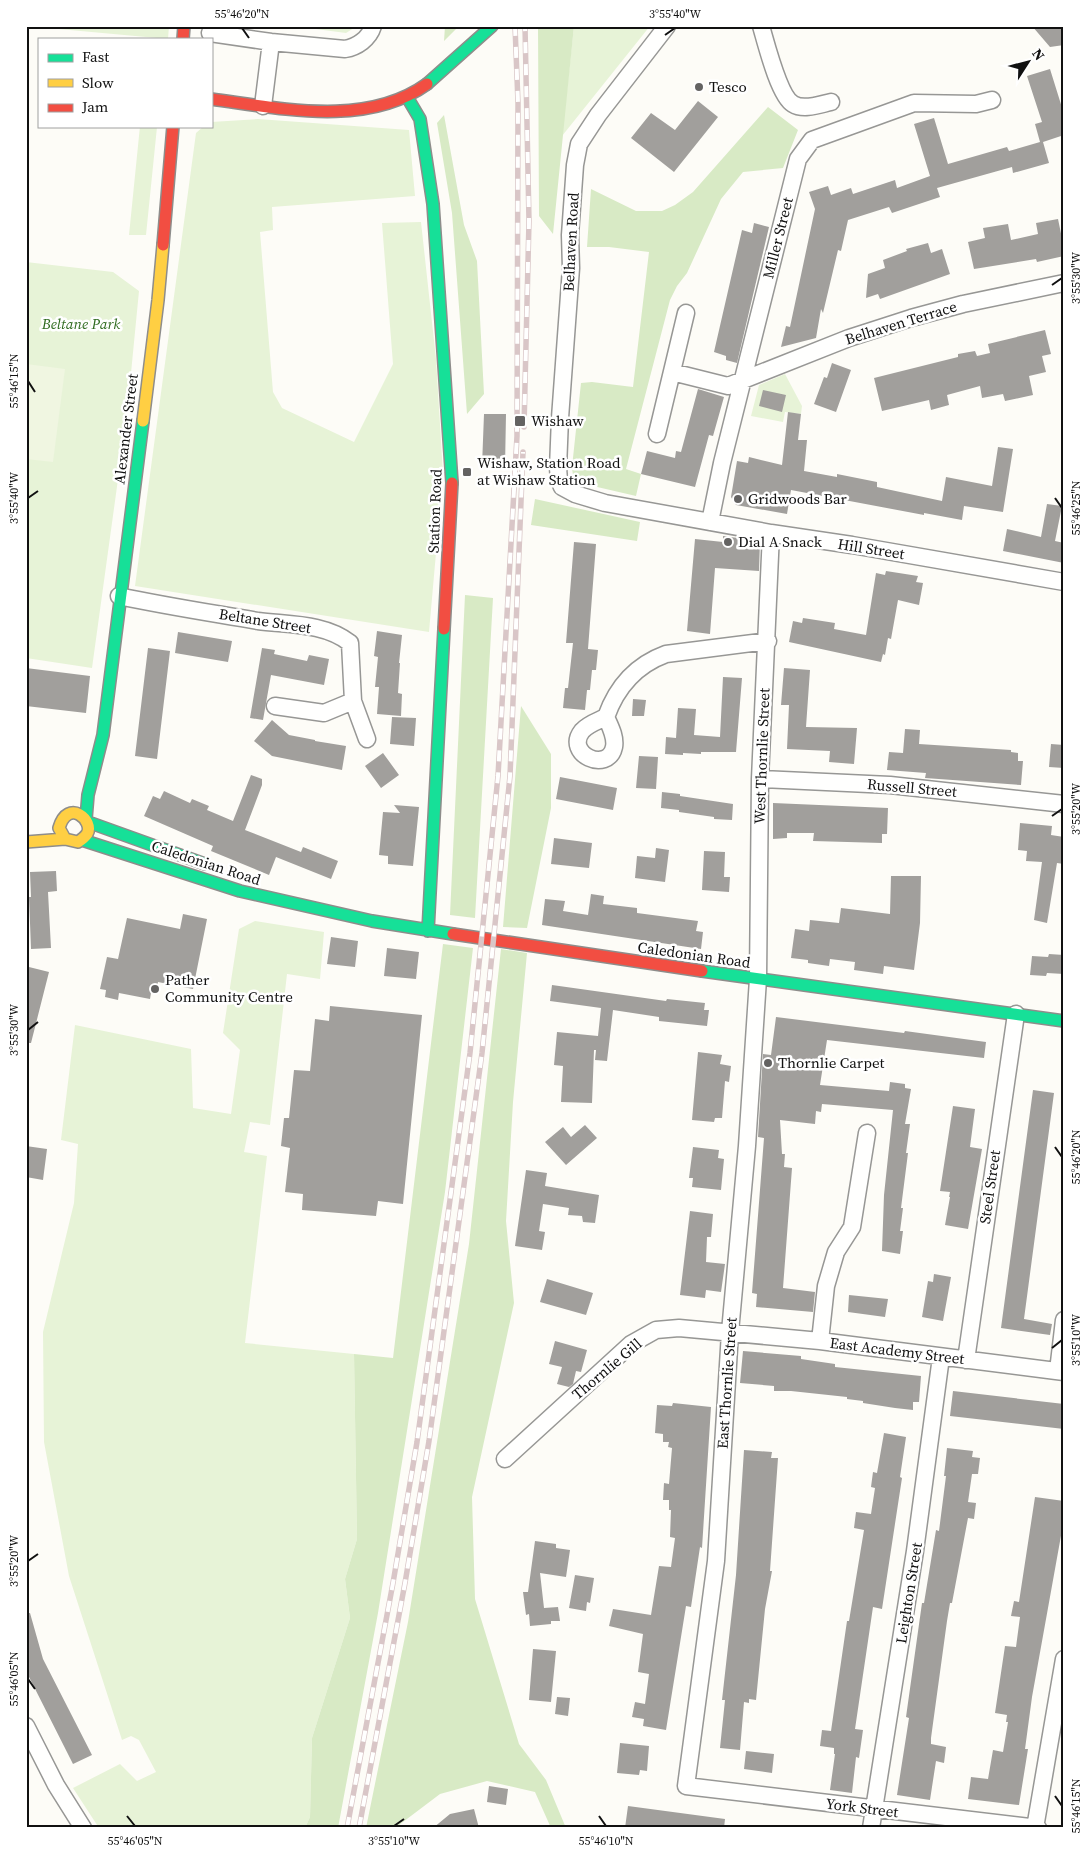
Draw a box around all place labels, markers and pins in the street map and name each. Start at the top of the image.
place label: Tesco [709,76,747,97]
marker: Tesco [693,81,705,93]
place label: Wishaw [531,410,584,431]
marker: Wishaw [513,414,527,428]
place label: Wishaw, Station Road at Wishaw Station [477,452,621,490]
marker: Wishaw, Station Road at Wishaw Station [461,466,473,478]
place label: Gridwoods Bar [748,488,848,509]
marker: Gridwoods Bar [732,493,744,505]
place label: Dial A Snack [738,531,823,552]
marker: Dial A Snack [722,536,734,548]
place label: Pather Community Centre [165,969,293,1007]
marker: Pather Community Centre [149,983,161,995]
place label: Thornlie Carpet [778,1052,885,1073]
marker: Thornlie Carpet [762,1057,774,1069]

